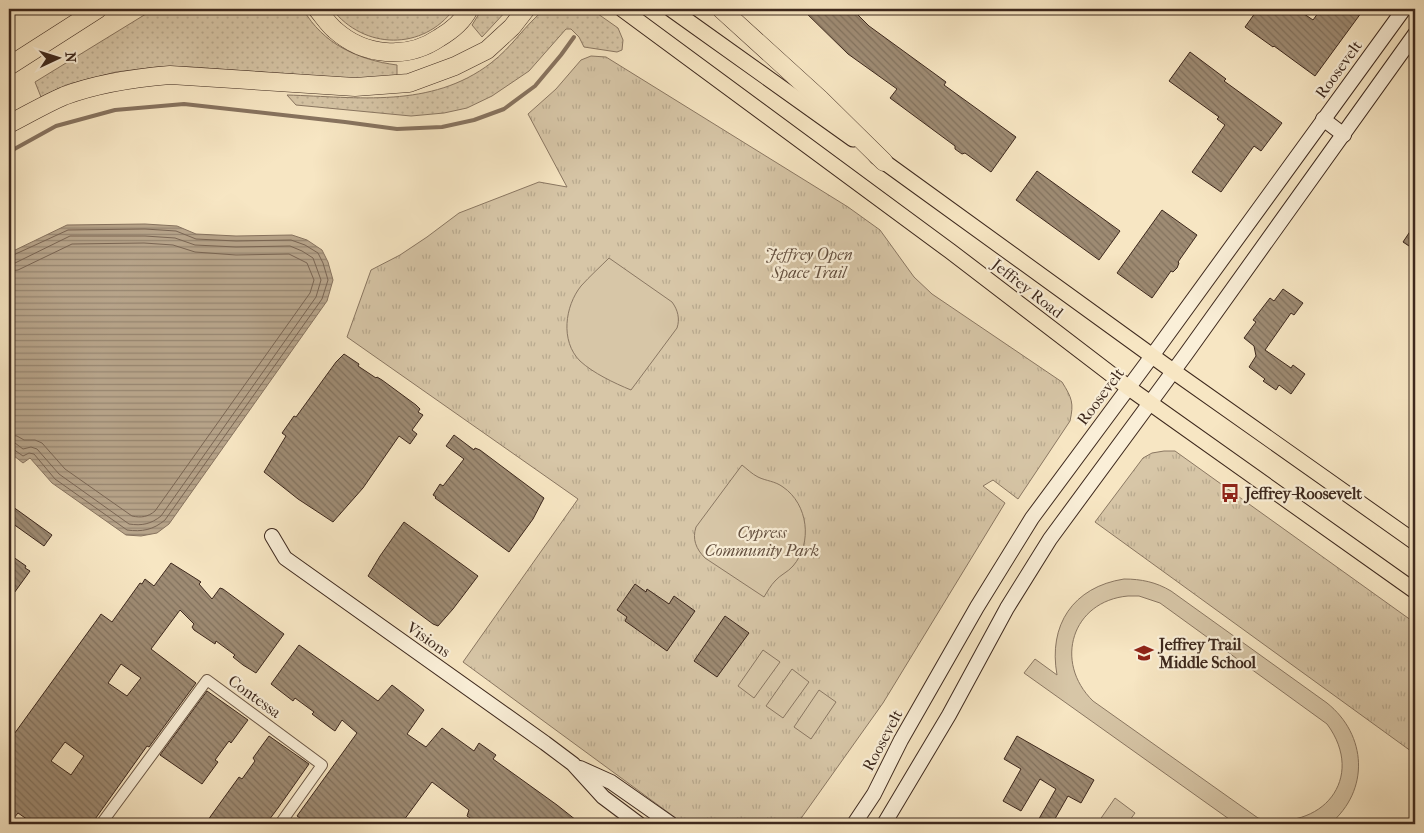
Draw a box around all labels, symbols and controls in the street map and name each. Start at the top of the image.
north arrow [32,32,82,82]
street label: Roosevelt [1311,36,1366,102]
text: N [62,51,79,63]
park label: Jeffrey Open Space Trail [765,245,853,282]
street label: Jeffrey Road [987,254,1067,322]
street label: Roosevelt [1073,364,1128,429]
bus stop icon: Jeffrey-Roosevelt [1219,482,1241,504]
place label: Jeffrey-Roosevelt [1243,484,1362,504]
park label: Cypress Community Park [705,523,819,560]
street label: Visions [402,617,454,661]
place label: Jeffrey Trail Middle School [1157,635,1257,672]
school or university icon: Jeffrey Trail Middle School [1133,642,1155,664]
street label: Contessa [225,671,285,722]
street label: Roosevelt [858,706,907,774]

